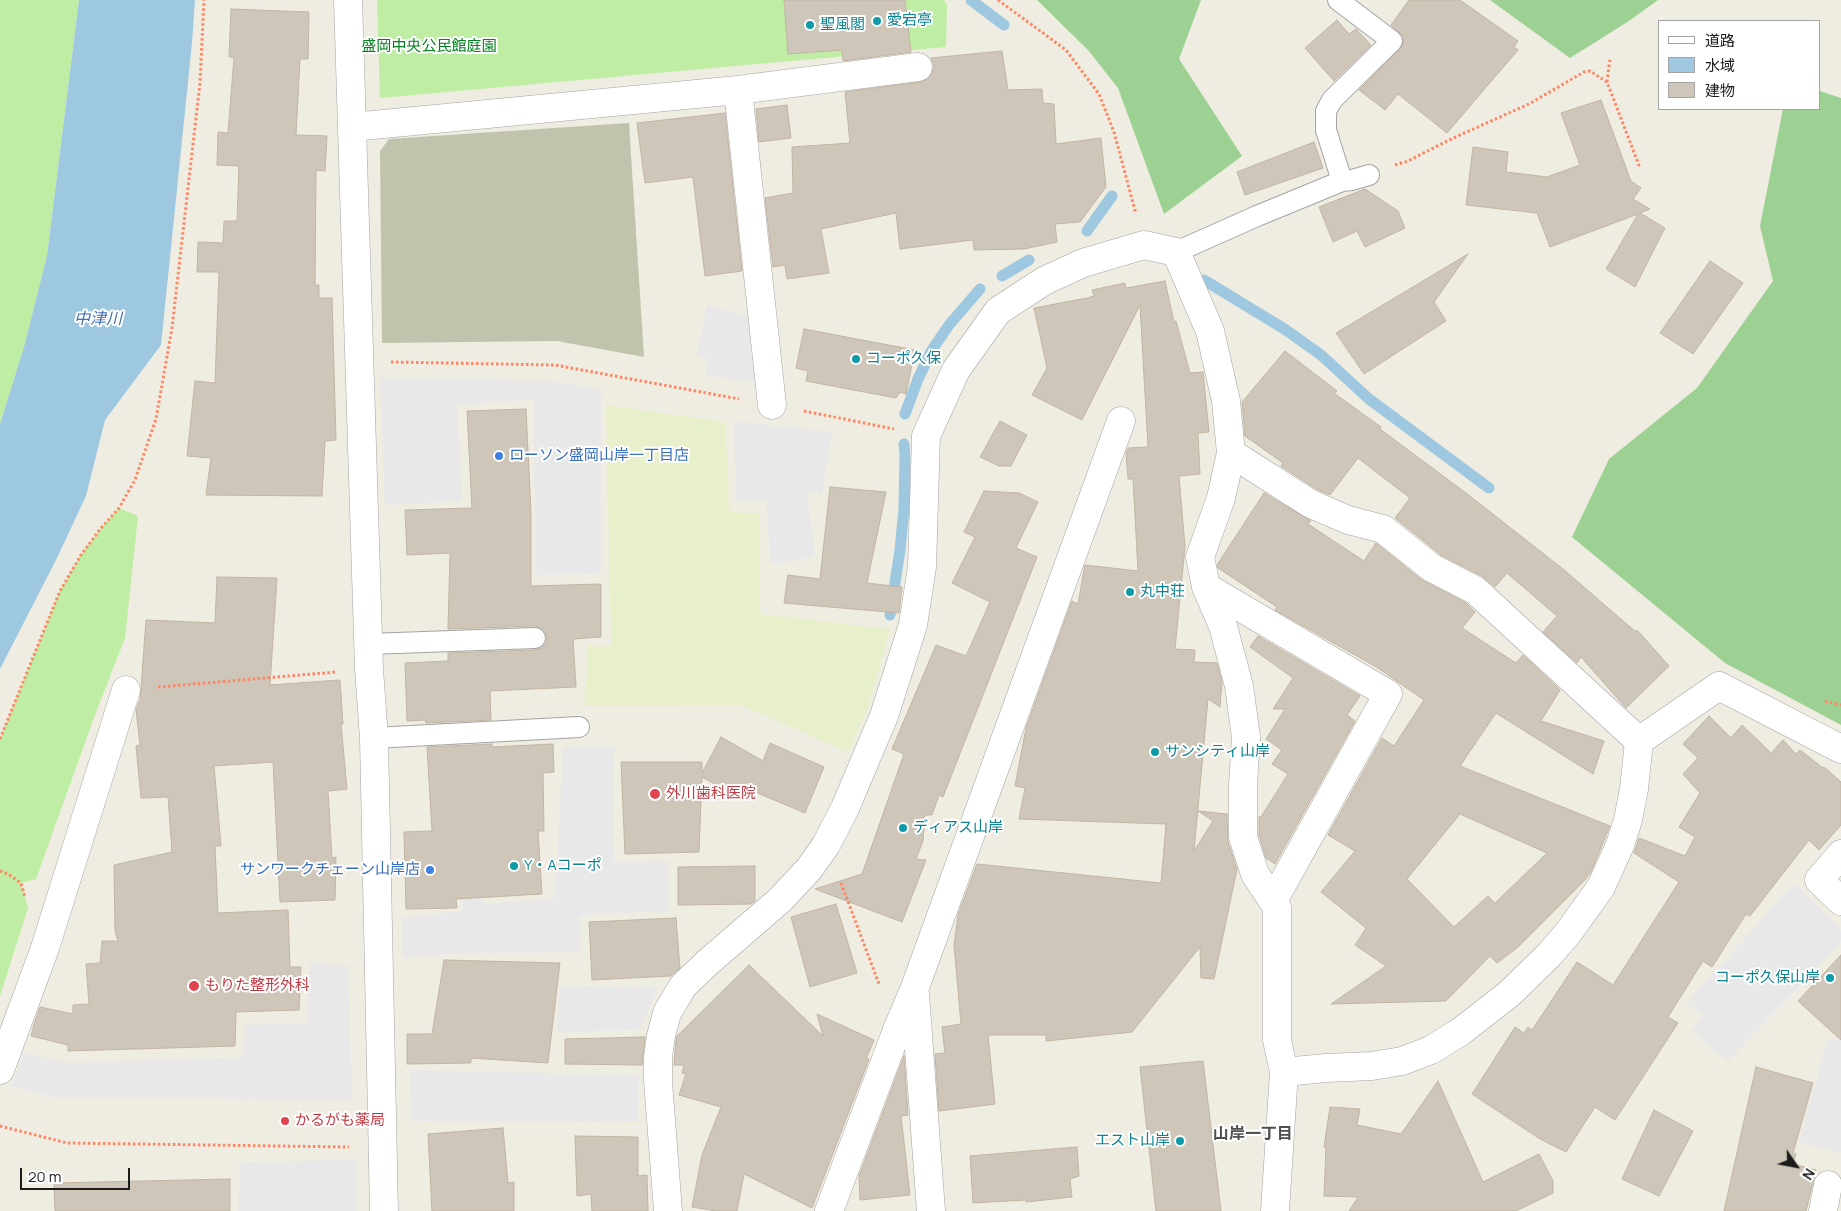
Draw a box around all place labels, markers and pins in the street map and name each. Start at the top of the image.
place label: 愛宕亭 [887,12,932,30]
marker: 愛宕亭 [871,15,883,27]
place label: 聖風閣 [820,16,865,34]
marker: 聖風閣 [804,19,816,31]
place label: コーポ久保 [866,350,941,368]
marker: コーポ久保 [850,353,862,365]
place label: ローソン盛岡山岸一丁目店 [509,447,689,465]
marker: ローソン盛岡山岸一丁目店 [493,450,505,462]
place label: 丸中荘 [1140,583,1185,601]
marker: 丸中荘 [1124,586,1136,598]
place label: サンシティ山岸 [1165,743,1270,761]
marker: サンシティ山岸 [1149,746,1161,758]
place label: 外川歯科医院 [666,785,756,803]
marker: 外川歯科医院 [648,787,662,801]
place label: ディアス山岸 [913,819,1003,837]
marker: ディアス山岸 [897,822,909,834]
place label: Y・Aコーポ [524,857,602,875]
marker: Y・Aコーポ [508,860,520,872]
place label: サンワークチェーン山岸店 [240,861,420,879]
marker: サンワークチェーン山岸店 [424,864,436,876]
place label: コーポ久保山岸 [1715,969,1820,987]
marker: コーポ久保山岸 [1824,972,1836,984]
place label: もりた整形外科 [205,977,310,995]
marker: もりた整形外科 [187,979,201,993]
place label: かるがも薬局 [295,1112,385,1130]
marker: かるがも薬局 [279,1115,291,1127]
place label: エスト山岸 [1095,1132,1170,1150]
marker: エスト山岸 [1174,1135,1186,1147]

